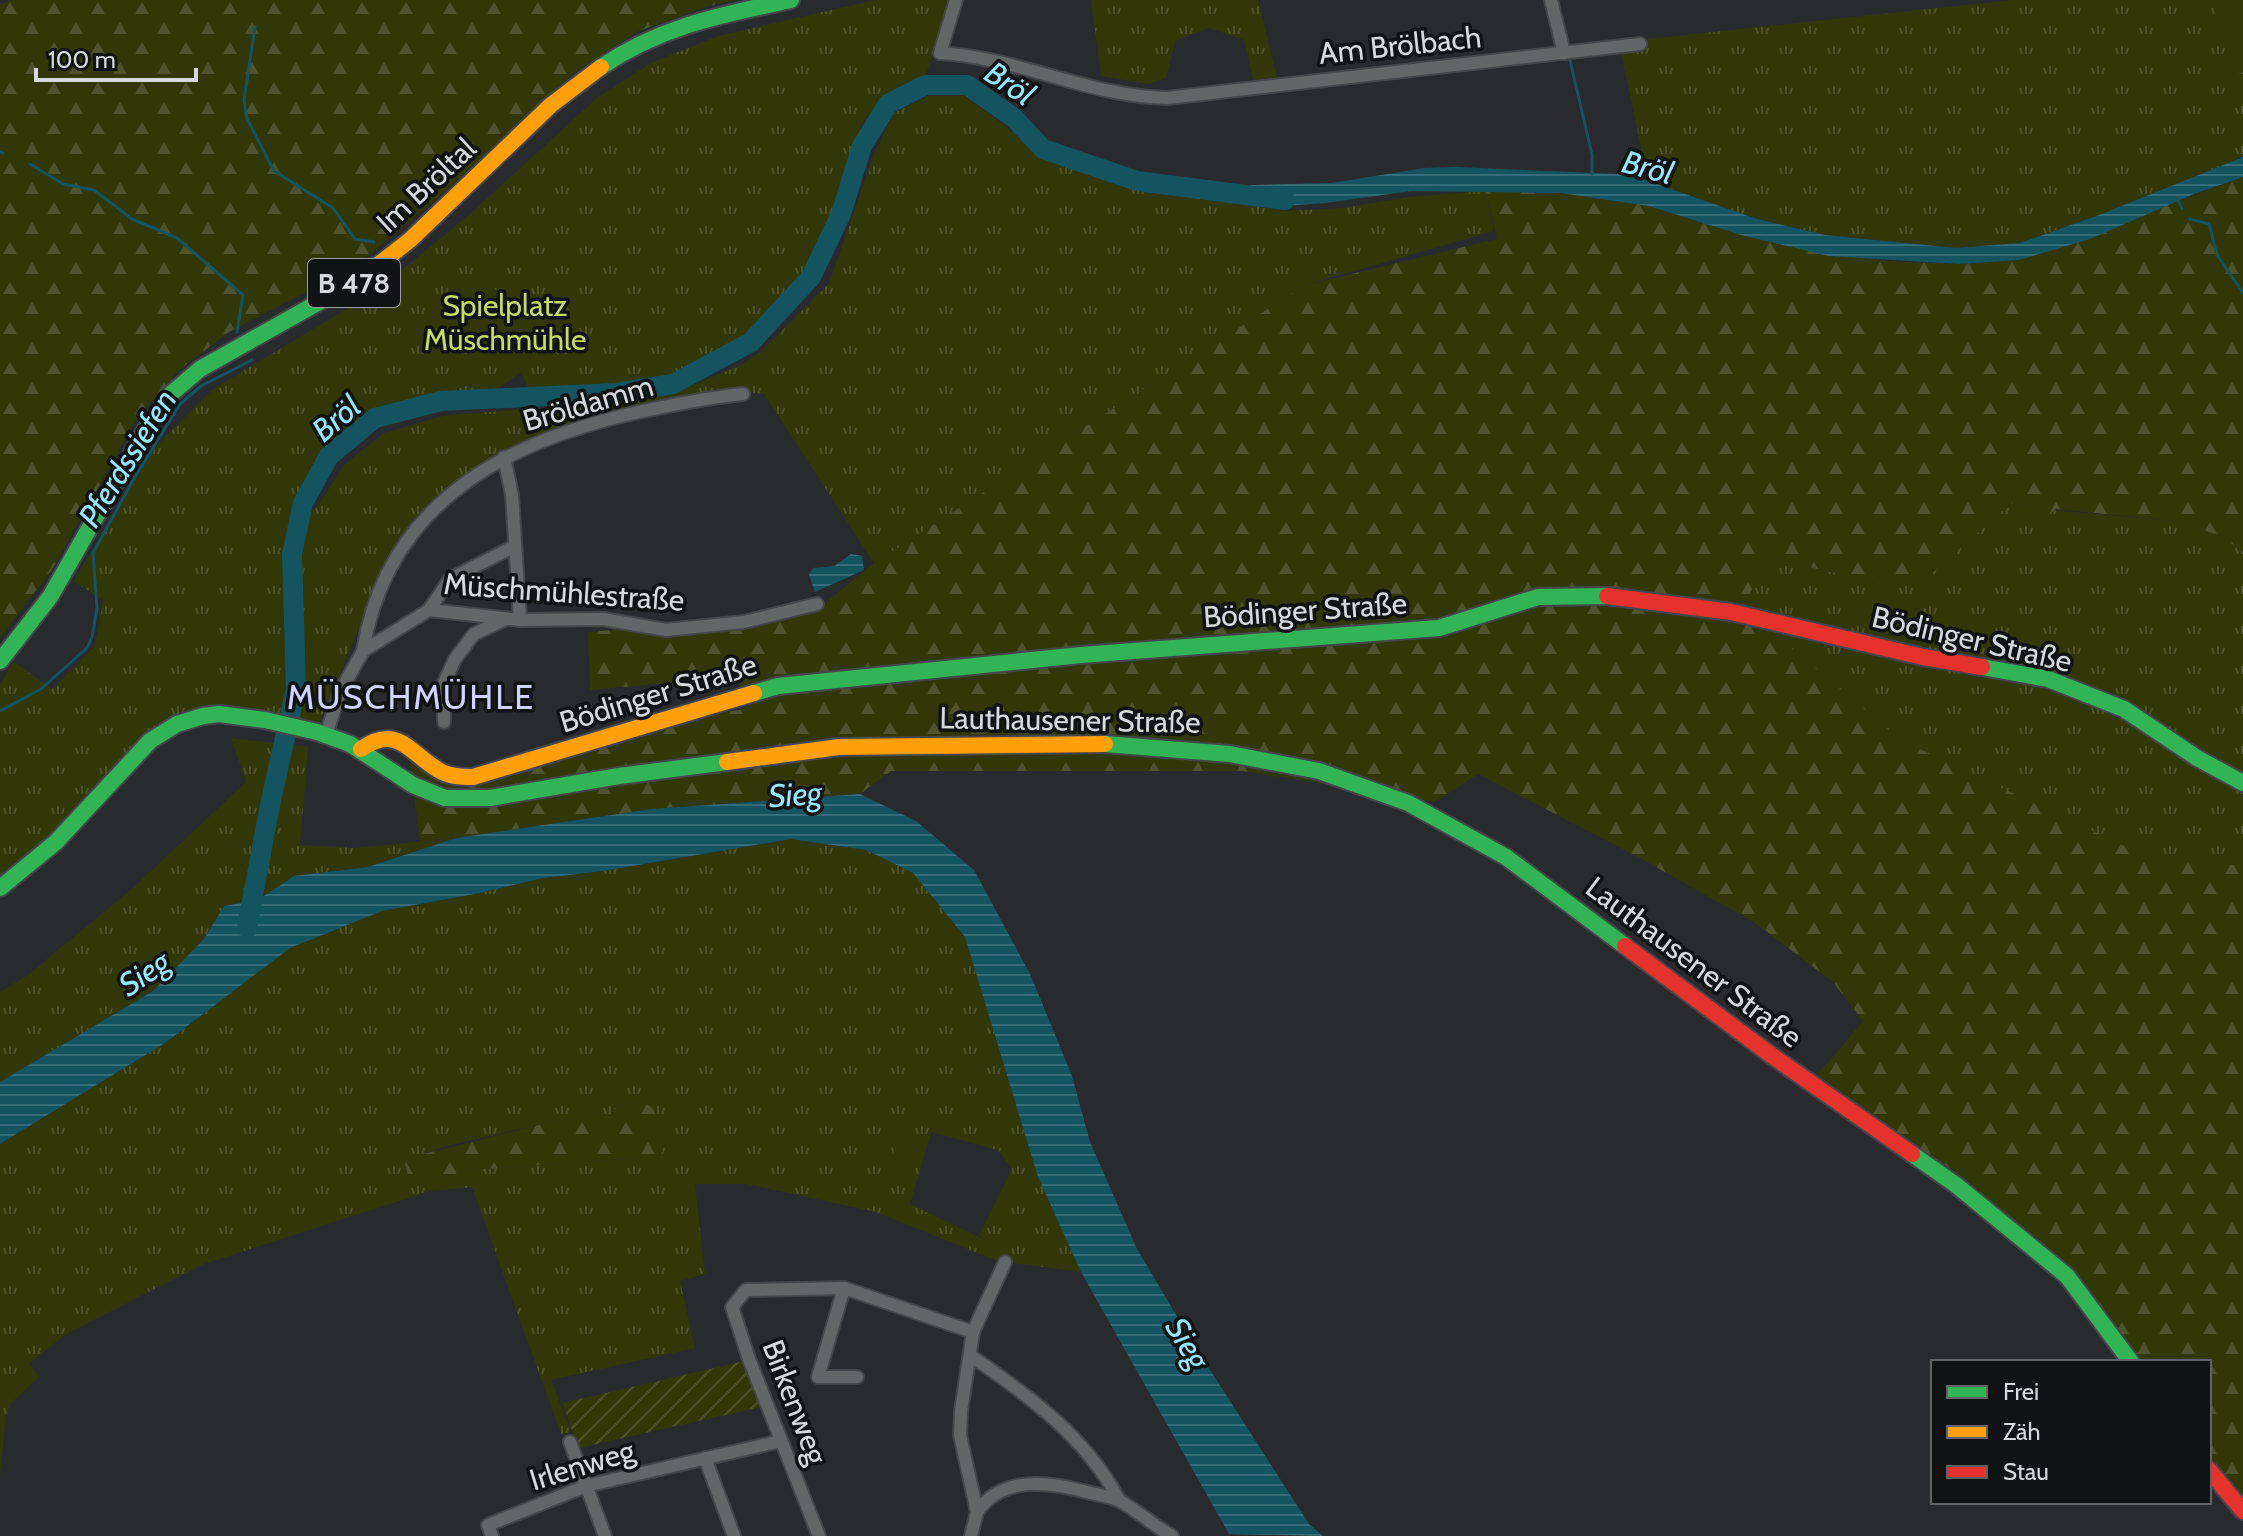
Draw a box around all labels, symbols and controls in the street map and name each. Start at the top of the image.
street label: Am Brölbach [1317,18,1483,72]
scale bar [36,32,196,82]
text: 100 m [48,45,116,74]
water label: Bröl [978,52,1043,114]
street label: Im Bröltal [369,130,483,240]
water label: Bröl [1618,142,1678,193]
road number: B 478 [308,259,400,307]
park label: Spielplatz Müschmühle [424,287,586,358]
street label: Bröldamm [519,367,657,439]
water label: Pferdssiefen [69,382,185,534]
water label: Bröl [304,386,369,449]
street label: Müschmühlestraße [442,565,686,619]
street label: Bödinger Straße [1202,584,1408,636]
street label: Bödinger Straße [1868,598,2076,680]
street label: Bödinger Straße [555,645,761,741]
district label: MÜSCHMÜHLE [287,676,535,718]
street label: Lauthausener Straße [939,699,1201,741]
water label: Sieg [767,773,824,815]
street label: Lauthausener Straße [1579,869,1809,1055]
water label: Sieg [111,941,178,1004]
water label: Sieg [1158,1310,1219,1377]
street label: Birkenweg [754,1335,836,1470]
legend [1931,1360,2211,1504]
text: Frei [2003,1377,2039,1406]
text: Zäh [2003,1417,2040,1446]
street label: Irlenweg [525,1431,640,1498]
text: Stau [2003,1457,2049,1486]

